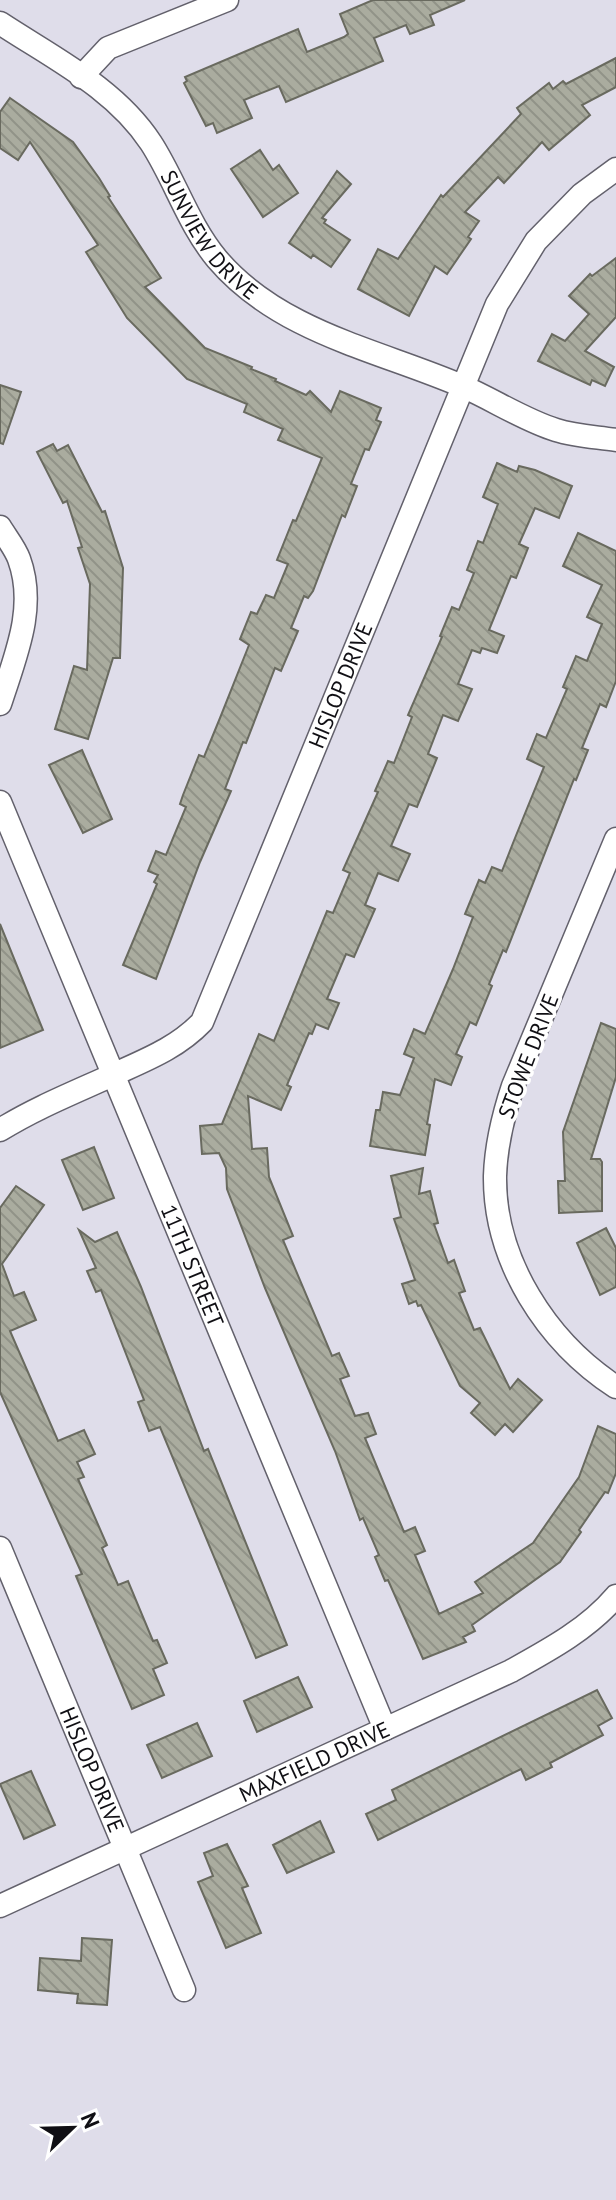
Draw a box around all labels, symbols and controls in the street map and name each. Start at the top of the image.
street label: SUNVIEW DRIVE [155,165,264,306]
street label: HISLOP DRIVE [302,618,379,752]
street label: STOWE DRIVE [491,990,565,1122]
street label: 11TH STREET [155,1200,230,1331]
street label: HISLOP DRIVE [54,1703,131,1837]
street label: MAXFIELD DRIVE [235,1715,394,1808]
north arrow [32,2088,112,2168]
text: N [75,2108,106,2132]

